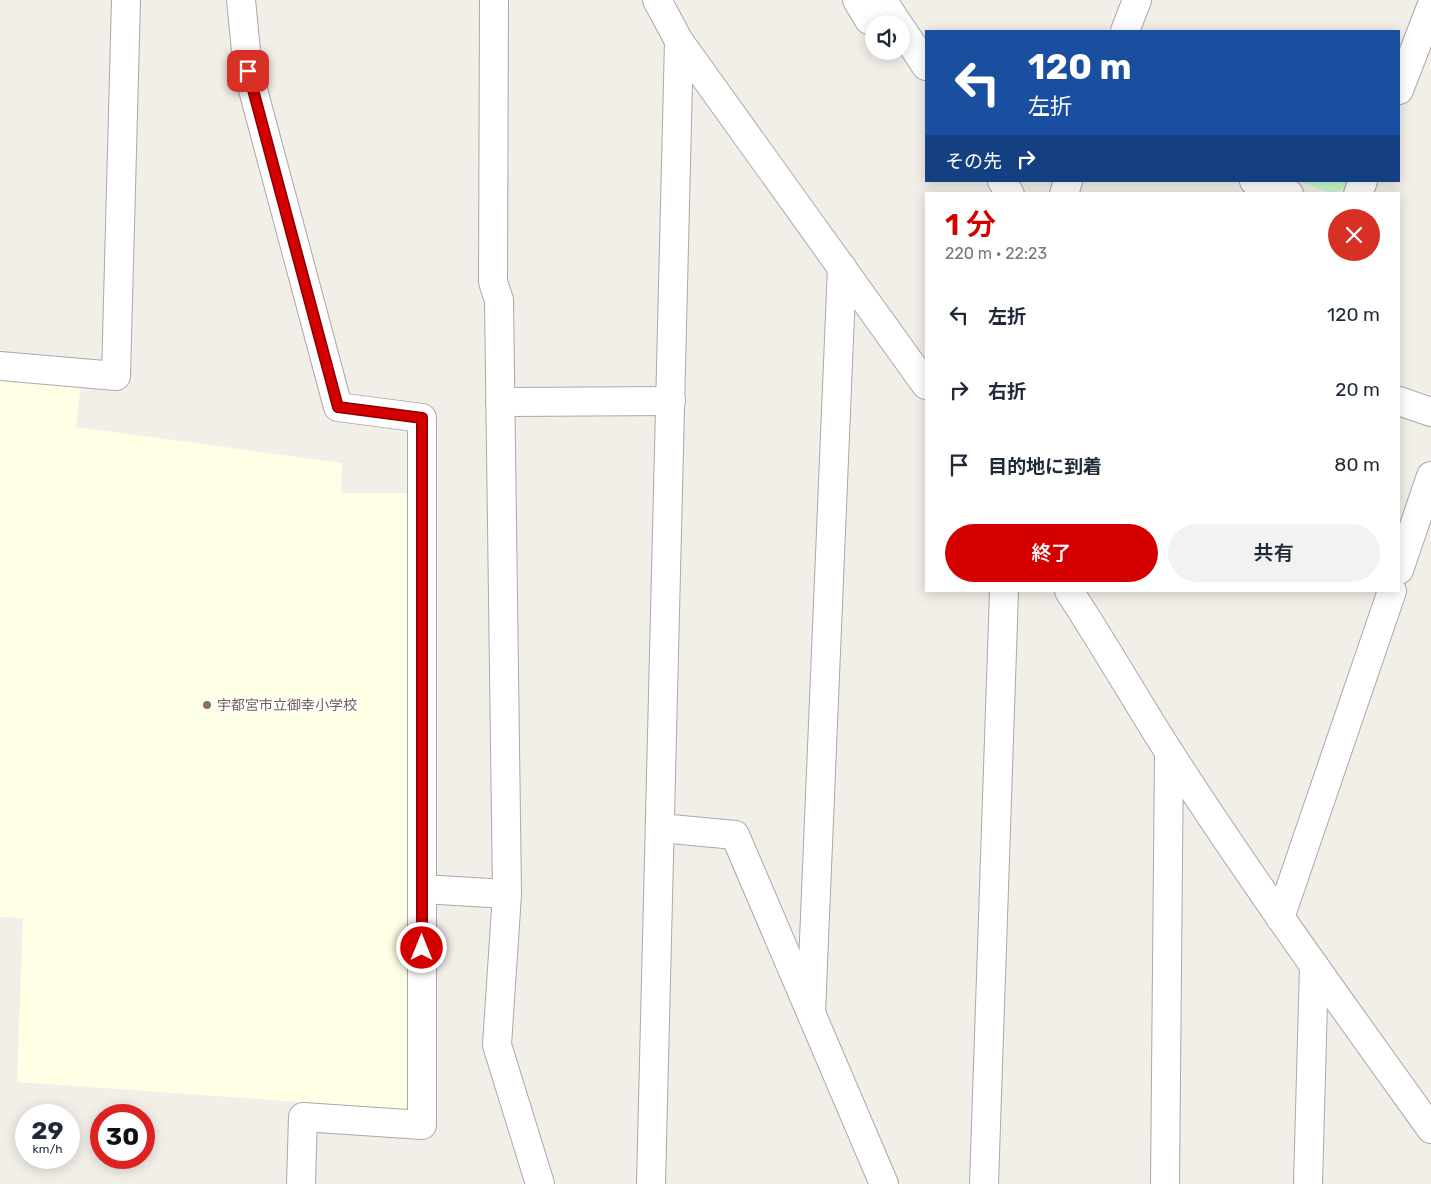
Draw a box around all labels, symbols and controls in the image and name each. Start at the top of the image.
map controls [865,15,910,60]
button: sound [865,15,910,60]
text: 120 m [1028,46,1131,88]
pin [227,50,269,92]
icon: left [945,50,1010,115]
icon: arrive [234,57,262,85]
text: 左折 [1028,93,1072,120]
icon: right [1012,145,1040,173]
text: その先 [945,150,1002,173]
text: 1 分 [945,207,996,243]
button: close [1328,209,1380,261]
text: 220 m · 22:23 [945,244,1047,263]
icon: left [945,301,973,329]
text: 120 m [1327,303,1380,326]
text: 左折 [988,305,1026,328]
icon: right [945,376,973,404]
text: 20 m [1335,378,1380,401]
text: 右折 [988,380,1026,403]
icon: arrive [945,451,973,479]
text: 80 m [1334,453,1380,476]
text: 目的地に到着 [988,455,1102,478]
button: 終了 [945,524,1158,582]
button: 共有 [1168,524,1380,582]
place label: 宇都宮市立御幸小学校 [217,697,357,714]
marker: 宇都宮市立御幸小学校 [201,699,213,711]
position arrow [395,921,447,973]
speed limit sign: 30 [90,1104,155,1169]
text: 29 [31,1116,64,1145]
text: km/h [33,1142,62,1156]

